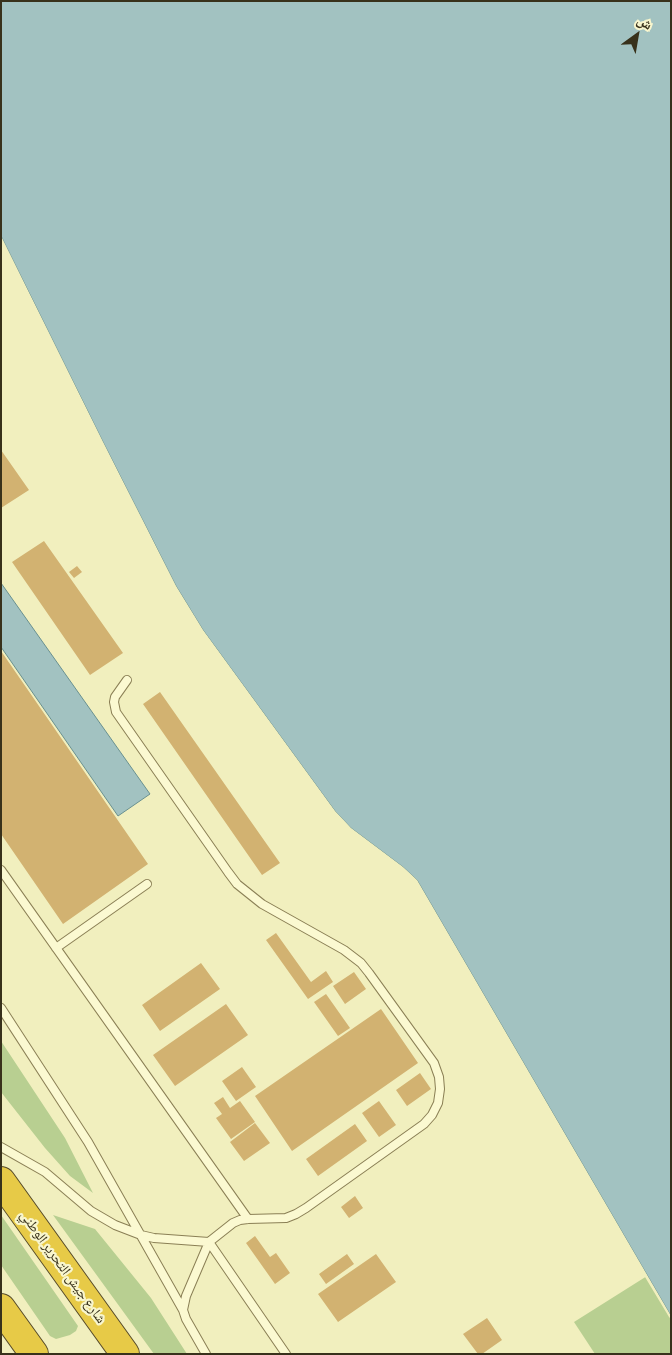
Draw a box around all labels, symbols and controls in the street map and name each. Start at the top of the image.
north arrow [612,10,662,60]
text: ش [634,12,655,33]
street label: شارع جيش التحرير الوطني [16,1207,110,1327]

